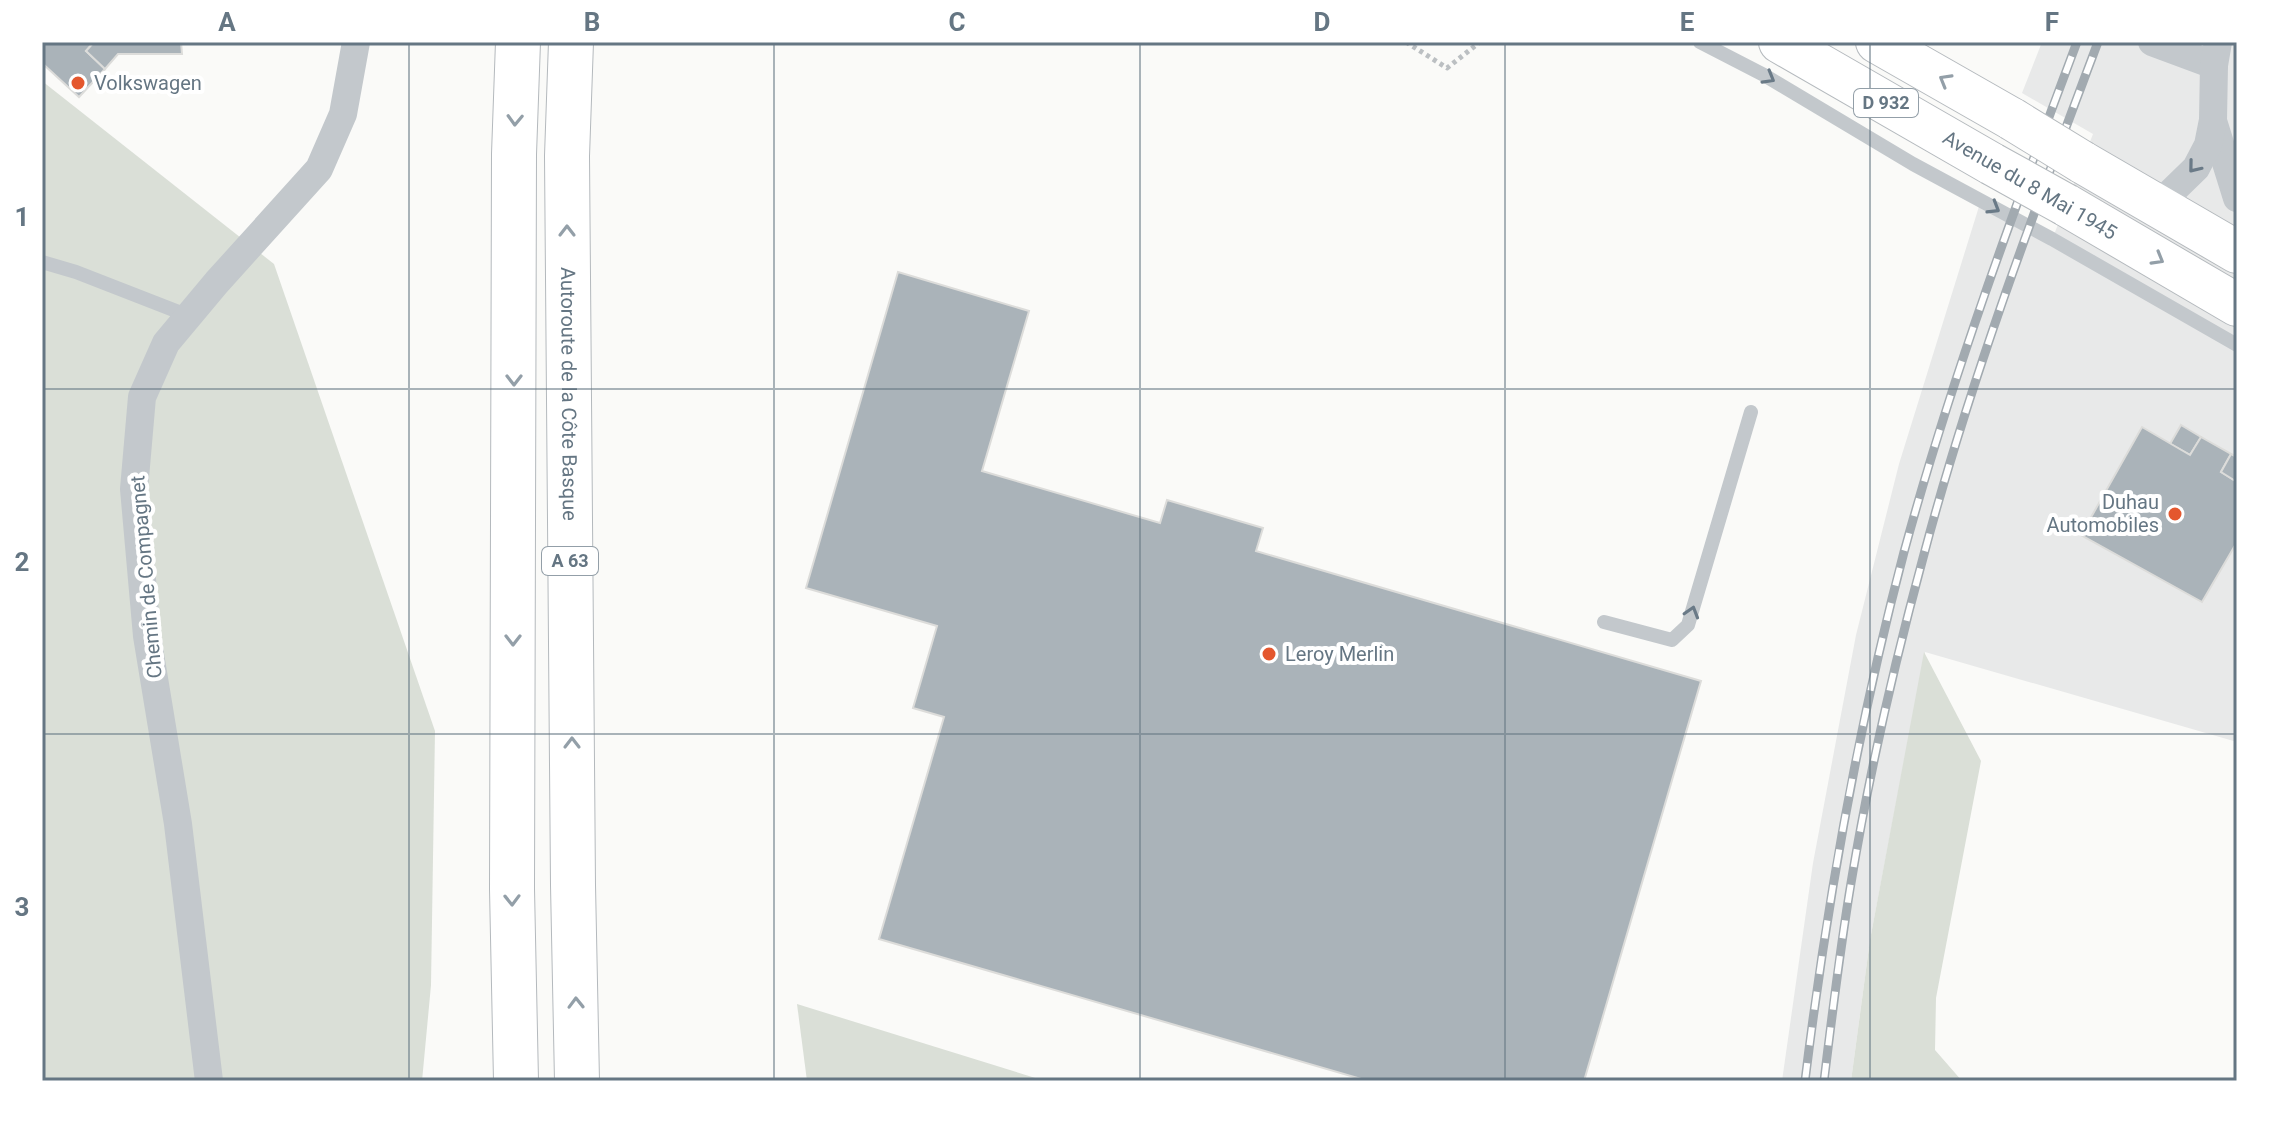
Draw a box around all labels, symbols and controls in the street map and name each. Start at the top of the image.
text: A [218,7,236,37]
text: B [584,7,600,37]
text: C [948,7,966,37]
text: D [1314,7,1330,37]
text: E [1680,7,1695,37]
text: F [2045,7,2059,37]
one-way arrow [1760,68,1775,84]
place label: Volkswagen [94,71,202,95]
marker: Volkswagen [69,74,87,92]
one-way arrow [1938,75,1953,90]
road number: D 932 [1854,89,1918,117]
one-way arrow [507,114,524,127]
street label: Avenue du 8 Mai 1945 [1939,125,2121,245]
one-way arrow [2189,158,2203,173]
one-way arrow [1985,198,2000,214]
text: 1 [15,202,29,232]
one-way arrow [559,224,576,237]
one-way arrow [2149,249,2164,265]
street label: Autoroute de la Côte Basque [556,267,582,521]
one-way arrow [505,374,522,387]
street label: Chemin de Compagnet [125,475,167,679]
place label: Duhau Automobiles [2046,490,2159,537]
marker: Duhau Automobiles [2166,505,2184,523]
text: 2 [15,547,29,577]
road number: A 63 [542,547,598,575]
one-way arrow [1682,606,1698,620]
one-way arrow [504,634,522,647]
place label: Leroy Merlin [1285,642,1394,666]
marker: Leroy Merlin [1260,645,1278,663]
one-way arrow [563,736,581,749]
text: 3 [15,892,29,922]
one-way arrow [503,894,521,907]
one-way arrow [567,996,584,1009]

